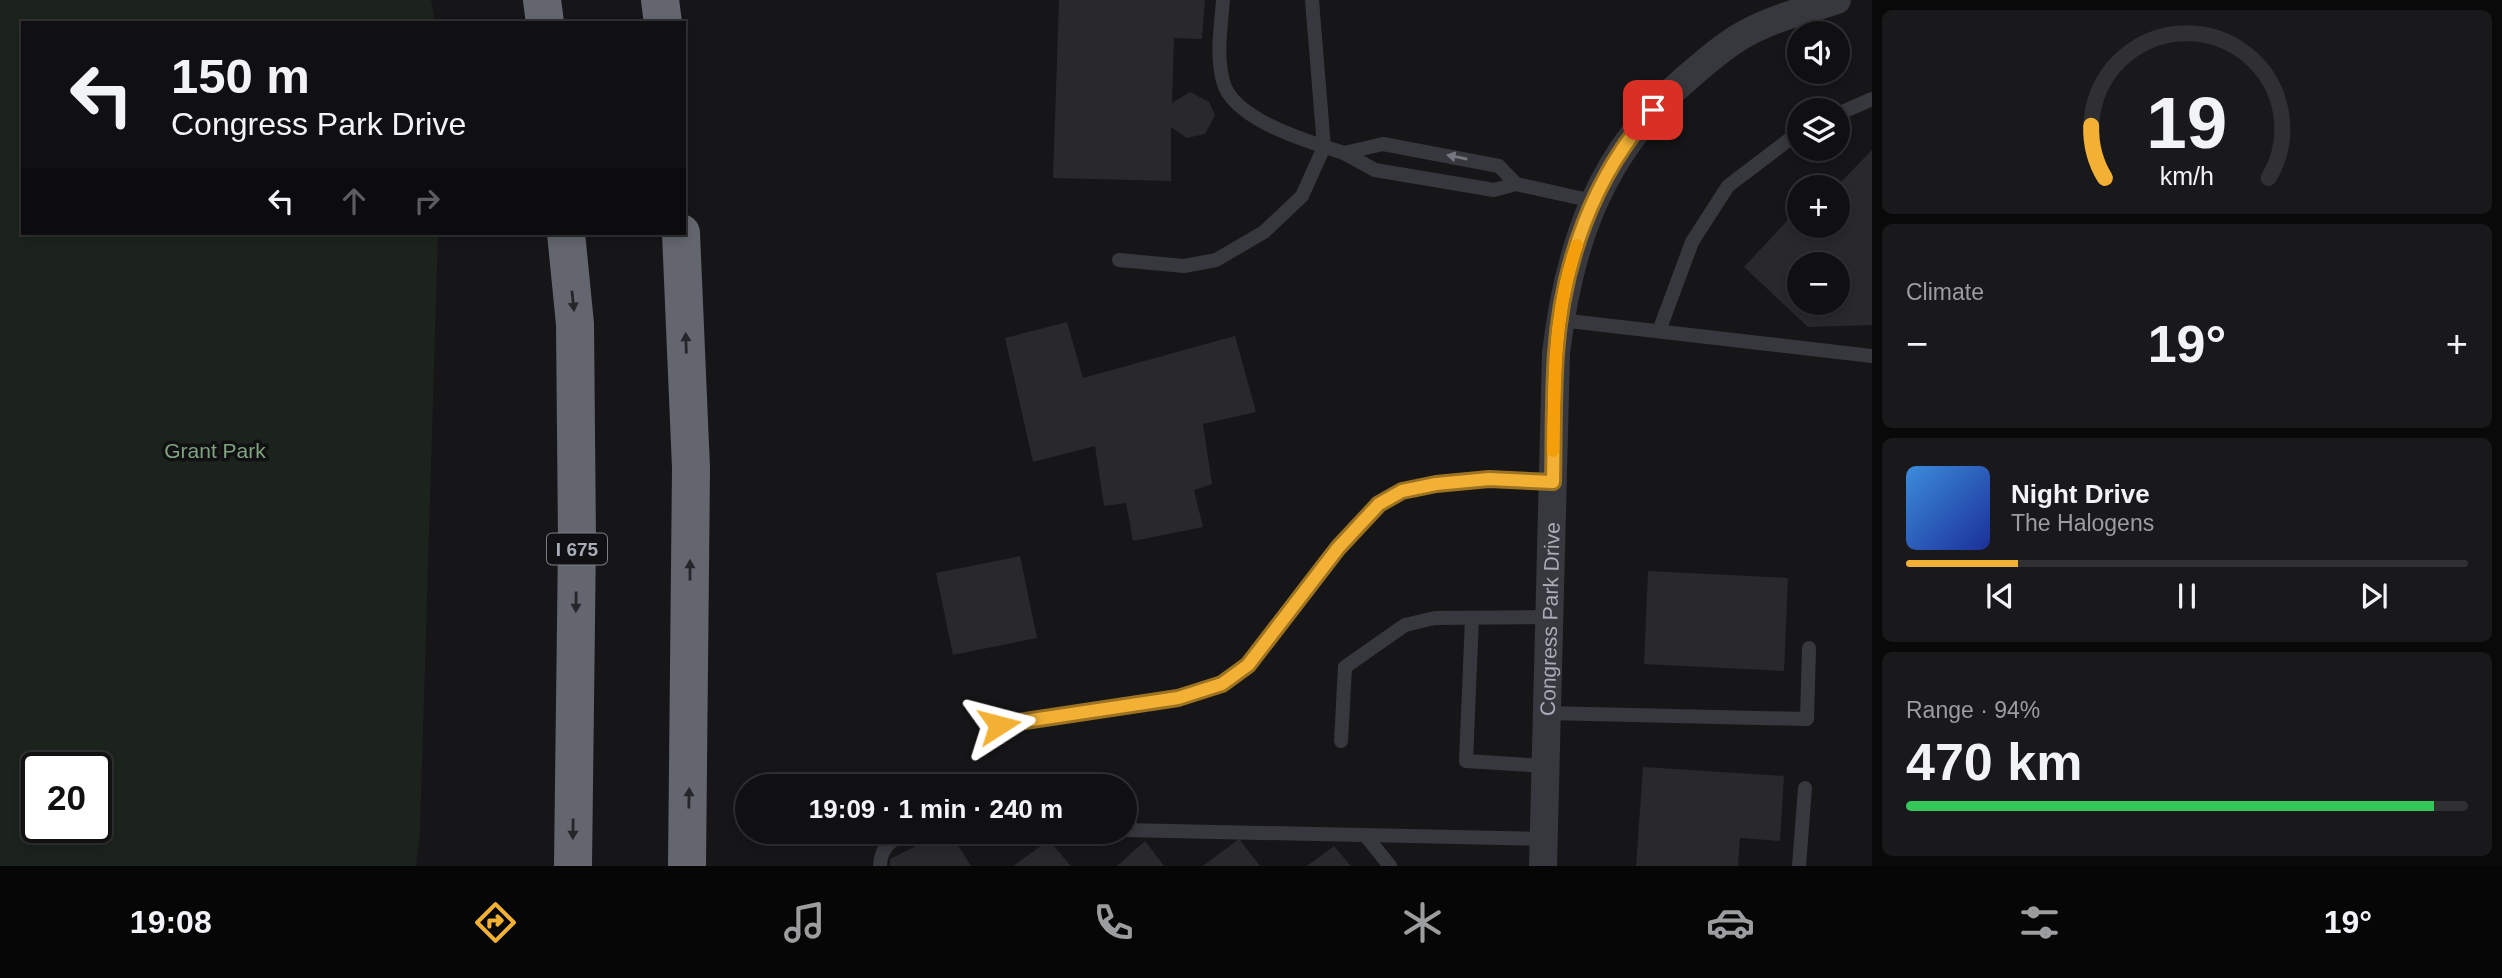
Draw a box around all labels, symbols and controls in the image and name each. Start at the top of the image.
map controls [1787,21,1850,315]
button: sound [1787,21,1850,84]
icon: left [56,49,147,140]
text: 150 m [171,49,310,103]
pin [1623,80,1683,140]
text: 19 [2147,82,2227,163]
icon: arrive [1634,91,1672,129]
button: layers [1787,98,1850,161]
text: Congress Park Drive [171,106,466,142]
one-way arrow [1446,152,1468,163]
text: km/h [2160,162,2214,190]
button: + [1787,175,1850,238]
icon: left [262,182,300,220]
icon: ahead [335,182,373,220]
icon: right [408,182,446,220]
button: − [1787,252,1850,315]
text: Climate [1906,279,1984,305]
one-way arrow [568,290,579,312]
text: 19° [2148,315,2226,373]
text: − [1906,323,1928,365]
text: + [2446,323,2468,365]
one-way arrow [680,332,691,354]
park label: Grant Park [164,439,266,462]
text: Night Drive [2011,479,2150,509]
text: The Halogens [2011,510,2154,536]
street label: Congress Park Drive [1535,522,1563,716]
road number: I 675 [547,534,607,564]
one-way arrow [684,559,696,581]
icon: previous [1981,577,2019,615]
icon: pause [2168,577,2206,615]
icon: next [2355,577,2393,615]
one-way arrow [570,591,582,613]
position arrow [962,688,1036,762]
text: Range · 94% [1906,697,2040,723]
text: 470 km [1906,733,2082,791]
speed limit sign: 20 [21,752,112,843]
one-way arrow [683,787,694,809]
text: 19:09 · 1 min · 240 m [809,794,1063,824]
one-way arrow [567,818,579,840]
icon: directions [471,898,520,947]
icon: music [780,898,829,947]
icon: phone [1089,898,1138,947]
icon: climate [1398,898,1447,947]
icon: car [1706,898,1755,947]
icon: filters [2015,898,2064,947]
text: 19:08 [130,904,212,940]
text: 19° [2324,904,2372,940]

